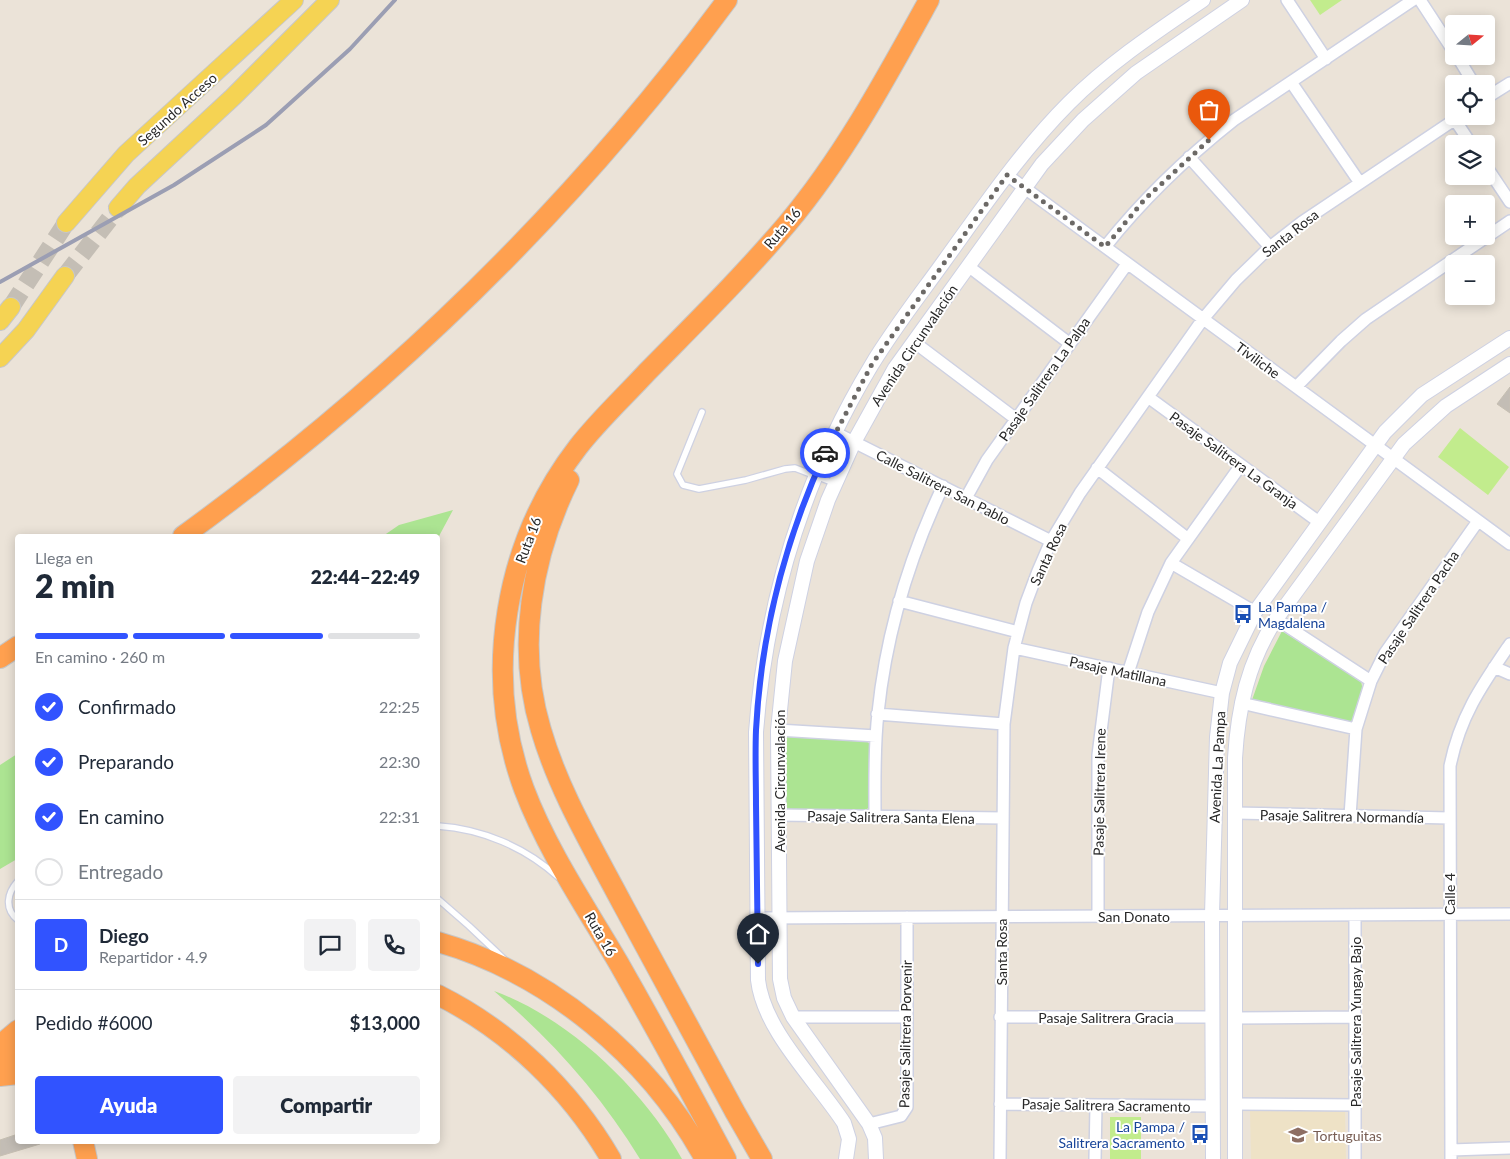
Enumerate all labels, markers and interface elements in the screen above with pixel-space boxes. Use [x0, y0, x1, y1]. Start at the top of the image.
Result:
north arrow [1445, 15, 1495, 65]
map controls [1445, 15, 1495, 305]
street label: Segundo Acceso [134, 69, 220, 149]
button: locate [1445, 75, 1495, 125]
pin [1188, 89, 1230, 140]
icon: bag [1195, 96, 1223, 124]
button: layers [1445, 135, 1495, 185]
button: + [1445, 195, 1495, 245]
street label: Ruta 16 [760, 204, 804, 252]
street label: Santa Rosa [1258, 206, 1322, 260]
button: − [1445, 255, 1495, 305]
street label: Avenida Circunvalación [867, 281, 961, 409]
street label: Pasaje Salitrera La Palpa [995, 314, 1093, 444]
street label: Tiviliche [1232, 338, 1284, 382]
street label: Pasaje Salitrera La Granja [1167, 408, 1301, 512]
courier [800, 428, 850, 478]
icon: car [811, 439, 839, 467]
street label: Calle Salitrera San Pablo [873, 446, 1013, 528]
street label: Ruta 16 [511, 515, 545, 565]
street label: Santa Rosa [1026, 520, 1070, 588]
street label: Pasaje Salitrera Pacha [1374, 547, 1462, 667]
text: Llega en [35, 548, 93, 567]
text: 22:44–22:49 [311, 565, 420, 588]
text: 2 min [35, 566, 115, 605]
place label: La Pampa / Magdalena [1258, 598, 1327, 631]
bus stop icon: La Pampa / Magdalena [1232, 603, 1254, 625]
text: En camino · 260 m [35, 647, 165, 666]
street label: Pasaje Matillana [1068, 652, 1168, 690]
icon: check [35, 693, 63, 721]
text: Confirmado [78, 695, 176, 718]
text: 22:25 [379, 697, 420, 716]
street label: Avenida Circunvalación [771, 710, 788, 852]
street label: Avenida La Pampa [1206, 711, 1228, 823]
street label: Pasaje Salitrera Irene [1089, 728, 1109, 856]
icon: check [35, 748, 63, 776]
text: Preparando [78, 750, 174, 773]
text: 22:30 [379, 752, 420, 771]
icon: check [35, 803, 63, 831]
text: En camino [78, 805, 164, 828]
street label: Pasaje Salitrera Normandía [1260, 806, 1424, 826]
text: 22:31 [379, 807, 420, 826]
street label: Pasaje Salitrera Santa Elena [807, 807, 975, 827]
text: Entregado [78, 860, 163, 883]
street label: Calle 4 [1441, 873, 1458, 915]
street label: San Donato [1098, 908, 1170, 925]
street label: Ruta 16 [582, 909, 620, 959]
pin [737, 913, 779, 964]
street label: Santa Rosa [993, 918, 1010, 986]
button: chat [304, 919, 356, 971]
button: phone [368, 919, 420, 971]
icon: home [744, 920, 772, 948]
text: Diego [99, 924, 149, 947]
text: D [54, 933, 68, 956]
street label: Pasaje Salitrera Yungay Bajo [1347, 937, 1364, 1107]
text: Repartidor · 4.9 [99, 947, 208, 966]
street label: Pasaje Salitrera Porvenir [895, 960, 915, 1108]
street label: Pasaje Salitrera Gracia [1038, 1009, 1174, 1026]
text: Pedido #6000 [35, 1011, 153, 1034]
text: $13,000 [349, 1011, 420, 1034]
button: Ayuda [35, 1076, 223, 1134]
button: Compartir [233, 1076, 420, 1134]
street label: Pasaje Salitrera Sacramento [1021, 1095, 1191, 1115]
place label: La Pampa / Salitrera Sacramento [1059, 1118, 1185, 1151]
bus stop icon: La Pampa / Salitrera Sacramento [1189, 1123, 1211, 1145]
school or university icon: Tortuguitas [1287, 1124, 1309, 1146]
place label: Tortuguitas [1313, 1127, 1382, 1144]

